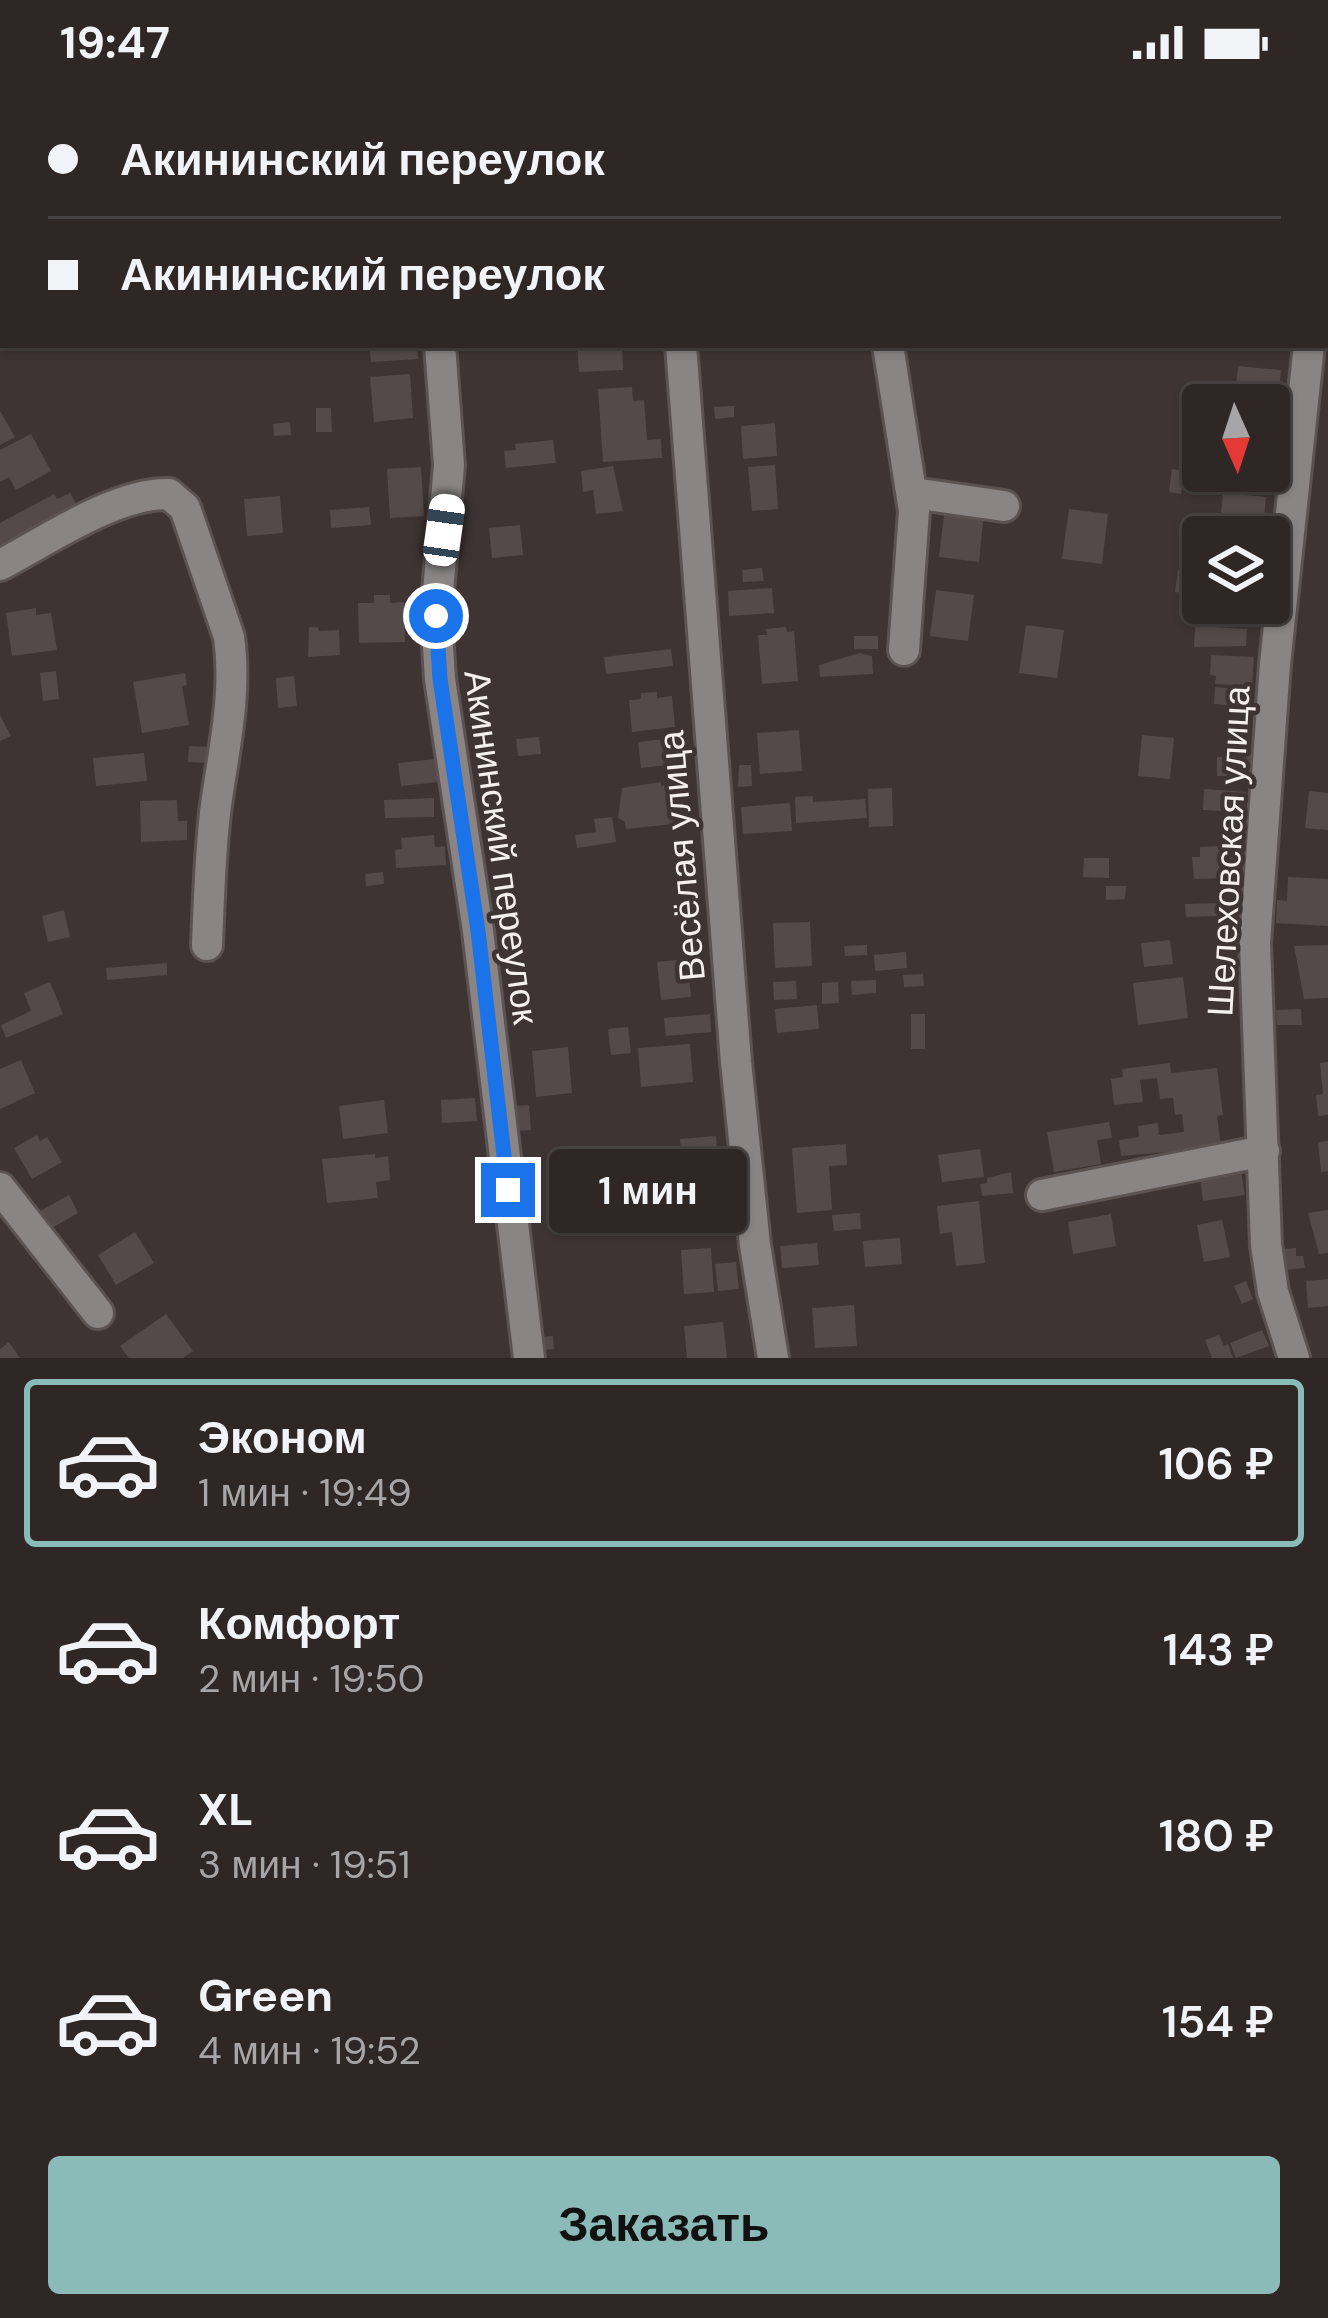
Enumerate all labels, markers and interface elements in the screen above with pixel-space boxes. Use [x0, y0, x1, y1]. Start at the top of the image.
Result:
text: 19:47 [60, 13, 170, 72]
text: Акининский переулок [120, 130, 605, 189]
text: Акининский переулок [120, 245, 605, 304]
north arrow [1182, 384, 1290, 492]
map controls [1182, 384, 1290, 624]
car [421, 492, 467, 568]
button: layers [1182, 516, 1290, 624]
route start [409, 589, 463, 643]
street label: Акининский переулок [453, 667, 550, 1027]
street label: Шелеховская улица [1196, 684, 1261, 1018]
street label: Весёлая улица [647, 728, 716, 983]
callout: 1 мин [550, 1148, 748, 1232]
route end [481, 1163, 535, 1217]
text: 1 мин [598, 1165, 698, 1216]
text: Эконом [198, 1408, 367, 1467]
icon: car [54, 1409, 162, 1517]
text: 106 ₽ [1158, 1434, 1274, 1493]
text: 1 мин · 19:49 [198, 1467, 412, 1518]
text: Комфорт [198, 1594, 400, 1653]
icon: car [54, 1595, 162, 1703]
text: 143 ₽ [1163, 1620, 1274, 1679]
text: 2 мин · 19:50 [198, 1653, 424, 1704]
text: XL [198, 1780, 253, 1839]
icon: car [54, 1781, 162, 1889]
text: 180 ₽ [1159, 1806, 1274, 1865]
text: 3 мин · 19:51 [198, 1839, 411, 1890]
text: Green [198, 1966, 333, 2025]
icon: car [54, 1967, 162, 2075]
text: 154 ₽ [1162, 1992, 1274, 2051]
text: 4 мин · 19:52 [198, 2025, 421, 2076]
button: Заказать [48, 2156, 1280, 2294]

